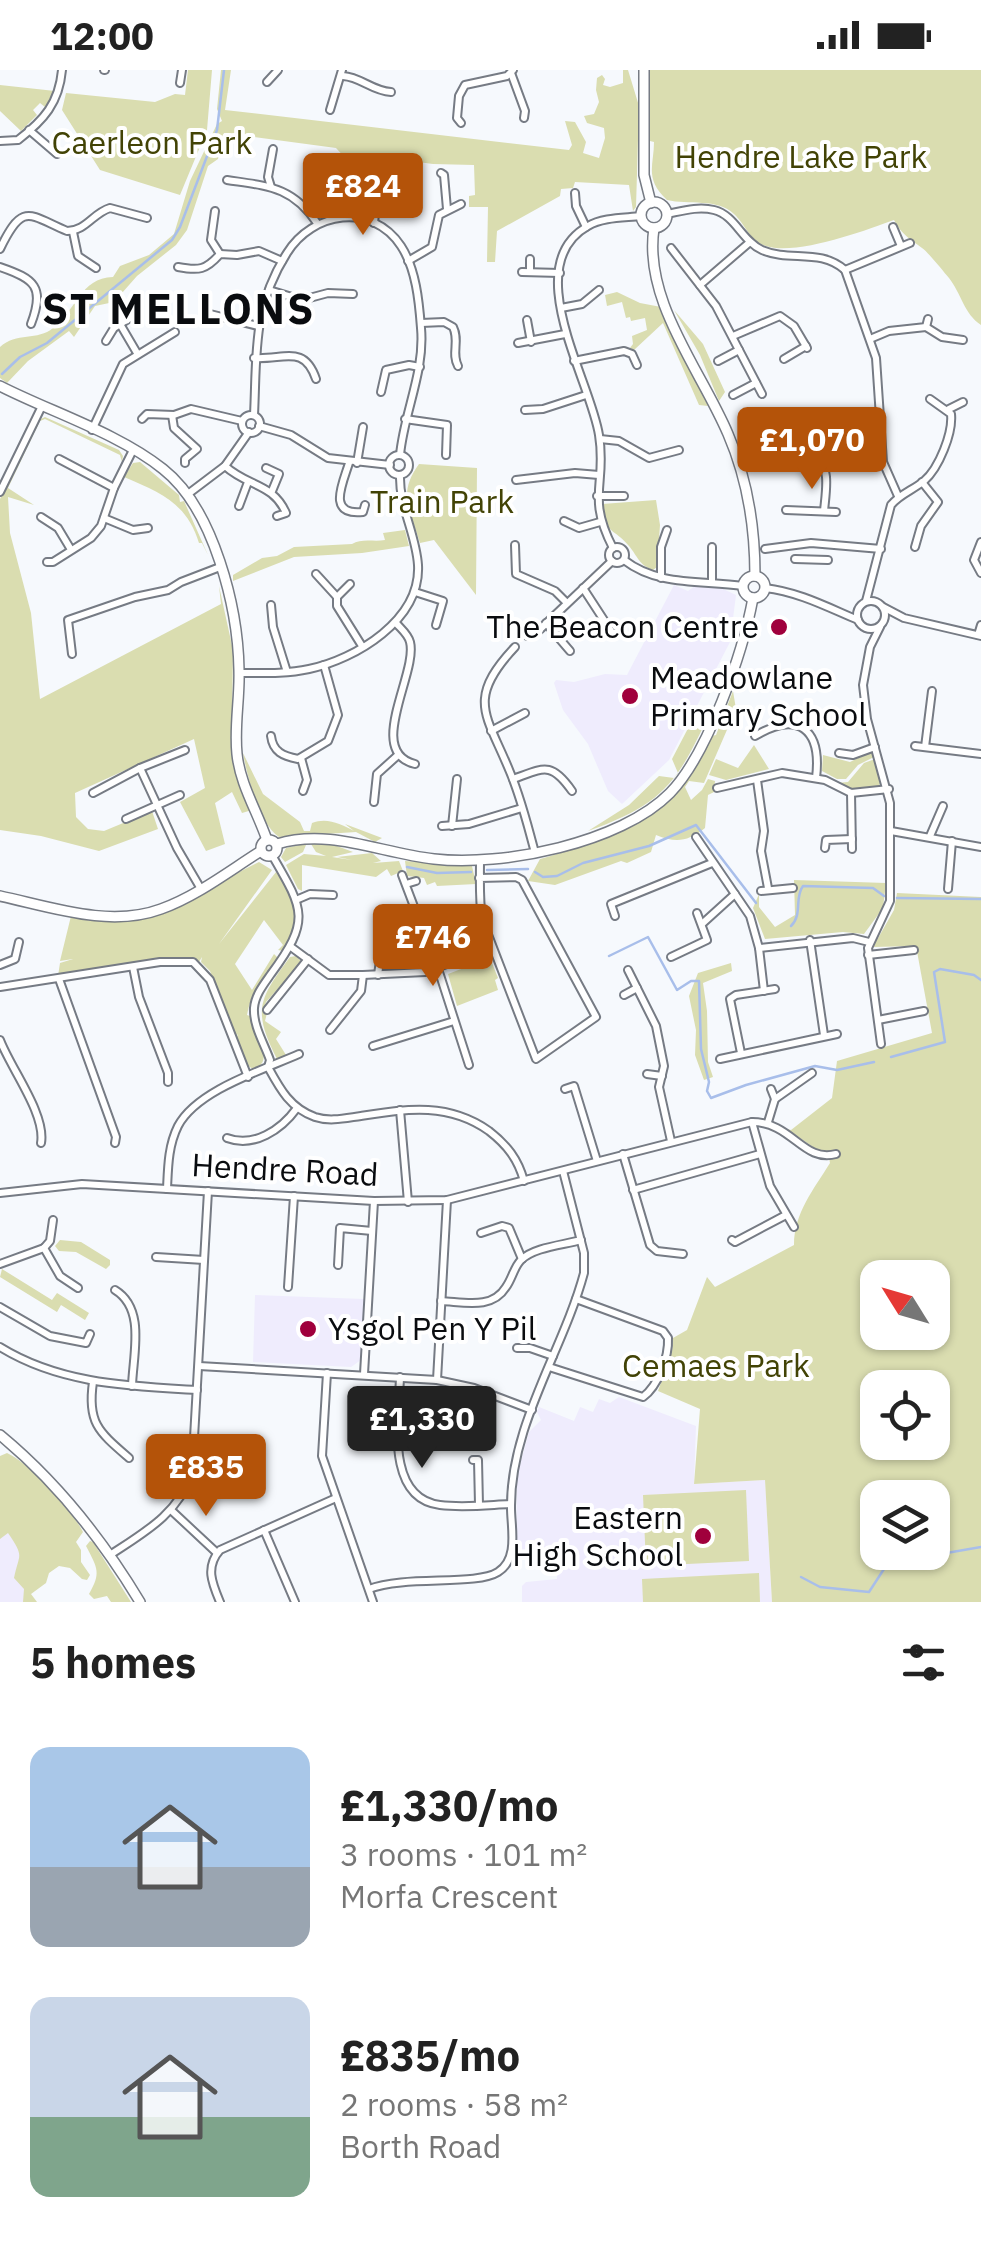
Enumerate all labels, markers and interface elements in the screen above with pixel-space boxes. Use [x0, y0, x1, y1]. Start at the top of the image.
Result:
text: 12:00 [50, 11, 154, 60]
park label: Caerleon Park [52, 121, 253, 163]
park label: Hendre Lake Park [675, 135, 928, 177]
pin: £824 [304, 153, 422, 238]
text: £824 [325, 164, 401, 206]
district label: ST MELLONS [42, 281, 316, 336]
pin: £1,070 [731, 407, 893, 492]
text: £1,070 [759, 418, 865, 460]
park label: Train Park [370, 480, 514, 522]
place label: The Beacon Centre [486, 605, 759, 647]
marker: The Beacon Centre [768, 616, 790, 638]
place label: Meadowlane Primary School [650, 656, 867, 735]
marker: Meadowlane Primary School [619, 685, 641, 707]
pin: £746 [374, 904, 492, 989]
text: £746 [395, 915, 471, 957]
street label: Hendre Road [190, 1143, 380, 1195]
north arrow [860, 1260, 950, 1350]
map controls [860, 1260, 950, 1570]
place label: Ysgol Pen Y Pil [328, 1307, 537, 1349]
marker: Ysgol Pen Y Pil [297, 1318, 319, 1340]
park label: Cemaes Park [622, 1344, 810, 1386]
button: locate [860, 1370, 950, 1460]
pin: £1,330 [341, 1386, 503, 1471]
text: £1,330 [369, 1397, 475, 1439]
pin: £835 [147, 1434, 265, 1519]
text: £835 [168, 1445, 244, 1487]
button: layers [860, 1480, 950, 1570]
place label: Eastern High School [512, 1496, 683, 1575]
marker: Eastern High School [692, 1525, 714, 1547]
text: 5 homes [30, 1635, 196, 1690]
icon: filters [896, 1635, 951, 1690]
text: £1,330/mo [340, 1778, 558, 1833]
icon: home [110, 1787, 230, 1907]
text: 3 rooms · 101 m² [340, 1833, 587, 1875]
text: Morfa Crescent [340, 1875, 558, 1917]
text: £835/mo [340, 2028, 520, 2083]
icon: home [110, 2037, 230, 2157]
text: 2 rooms · 58 m² [340, 2083, 568, 2125]
text: Borth Road [340, 2125, 501, 2167]

